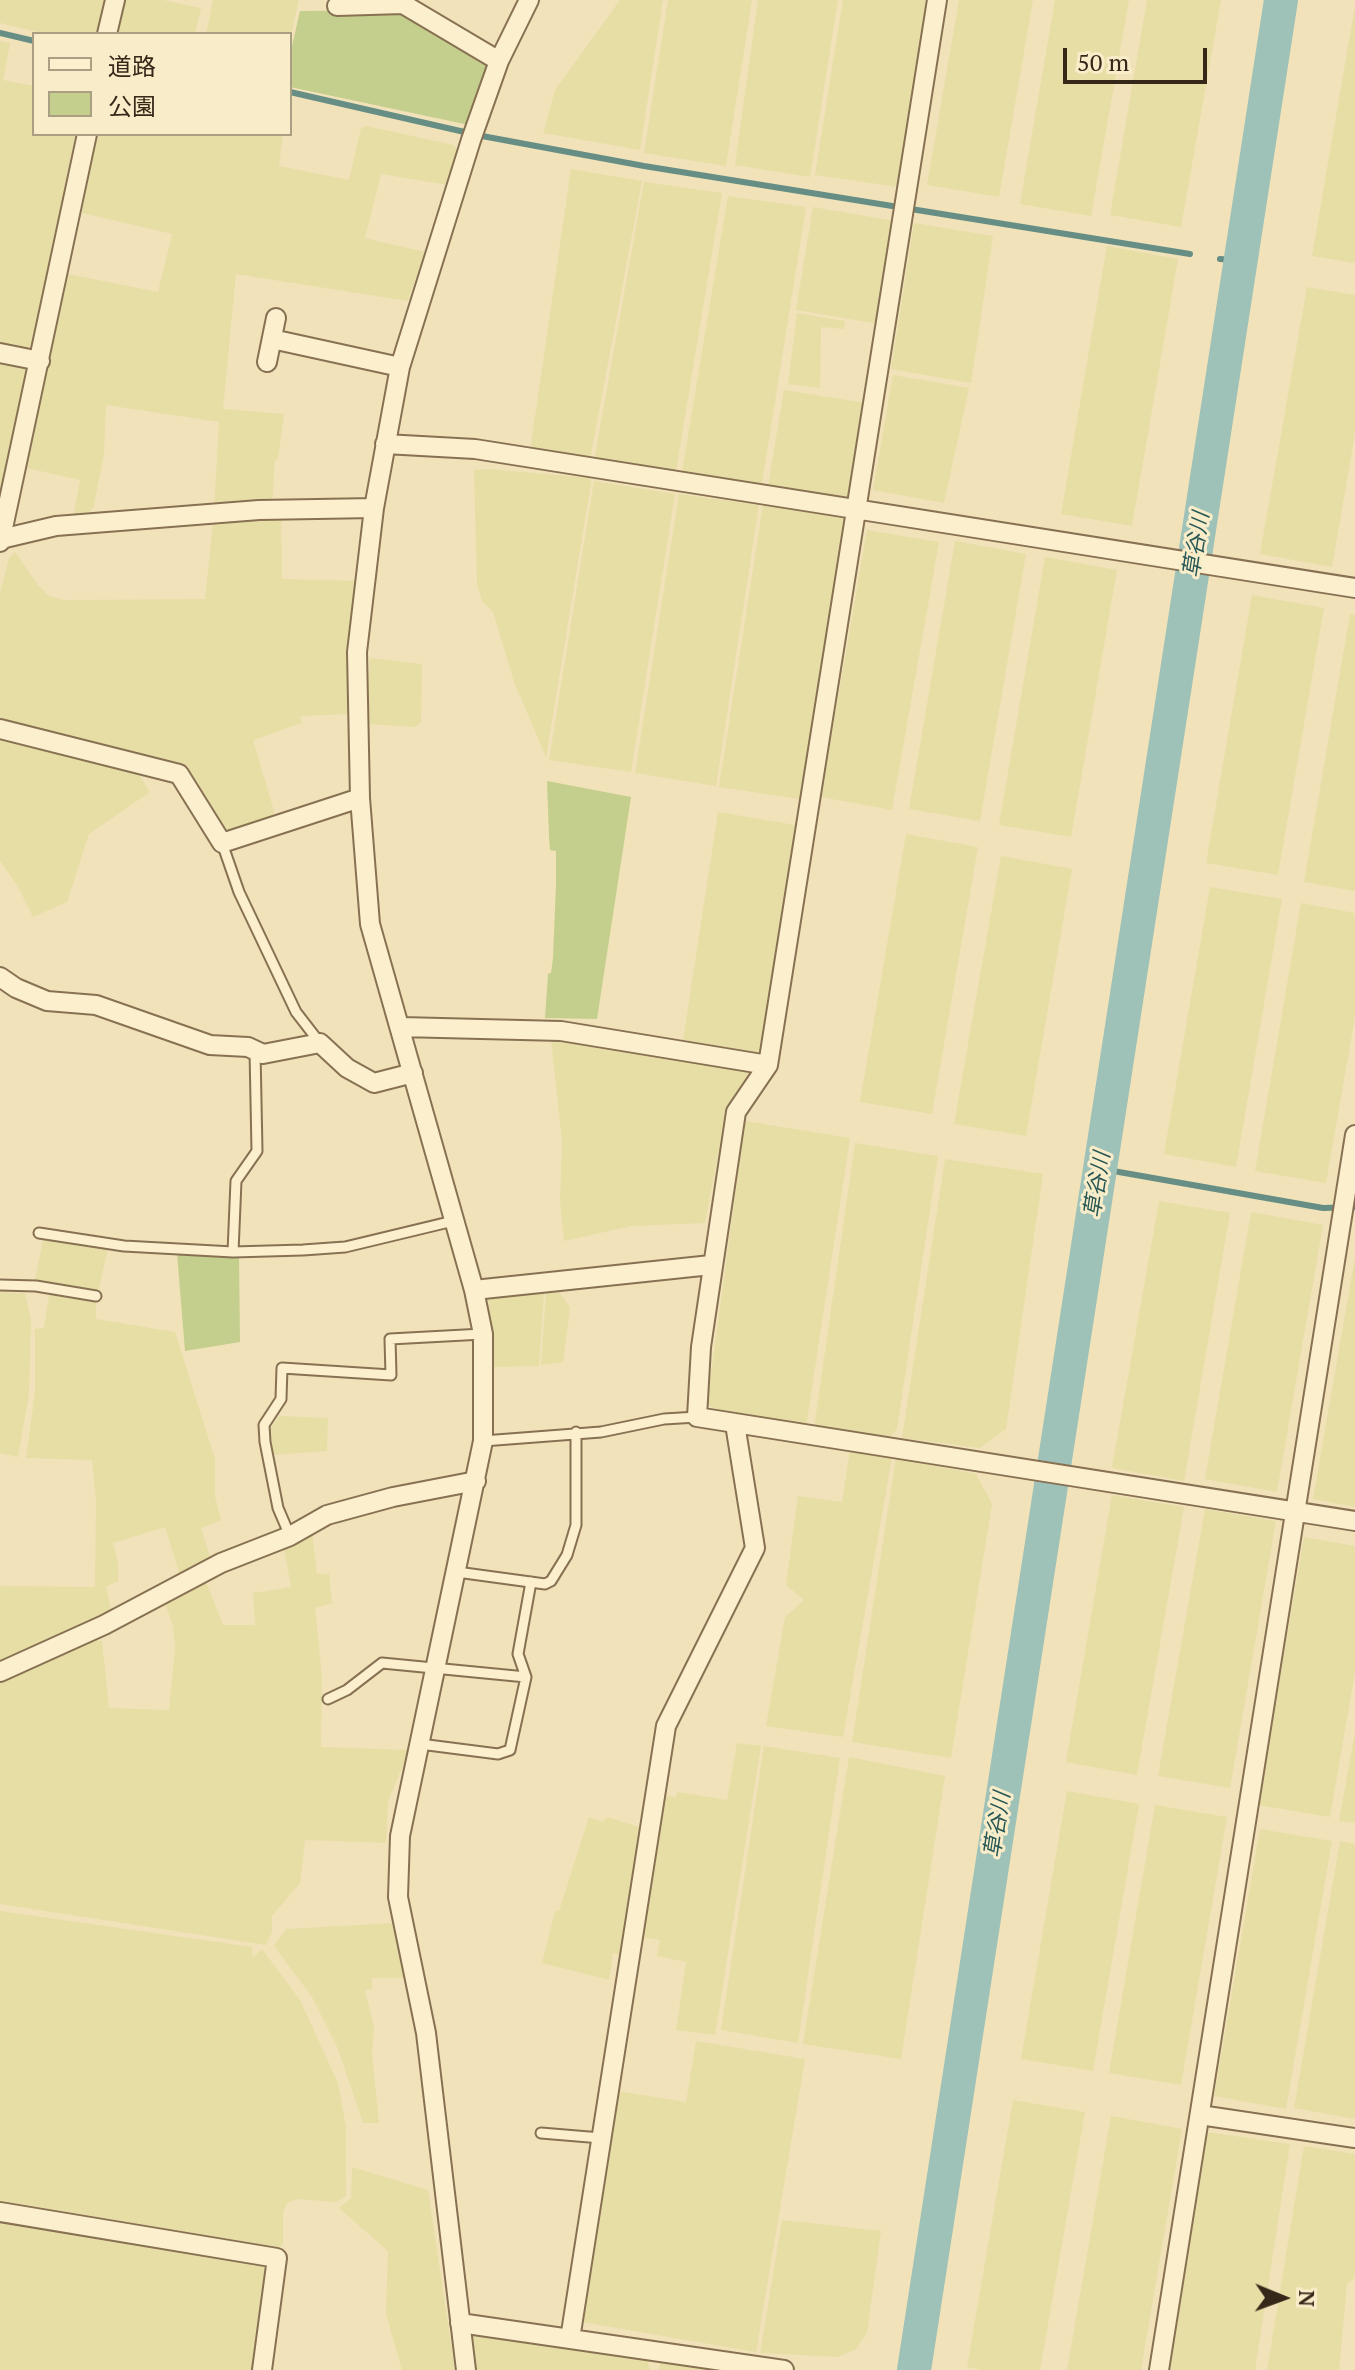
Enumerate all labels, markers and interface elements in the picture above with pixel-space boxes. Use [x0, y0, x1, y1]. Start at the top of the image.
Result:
legend [32, 32, 292, 136]
scale bar [1067, 32, 1211, 82]
text: 50 m [1077, 46, 1129, 78]
text: 道路 [108, 50, 156, 82]
text: 公園 [108, 90, 156, 122]
water label: 草谷川 [1179, 510, 1215, 580]
water label: 草谷川 [1080, 1150, 1116, 1220]
water label: 草谷川 [980, 1790, 1016, 1860]
north arrow [1243, 2258, 1323, 2338]
text: N [1293, 2290, 1322, 2307]

